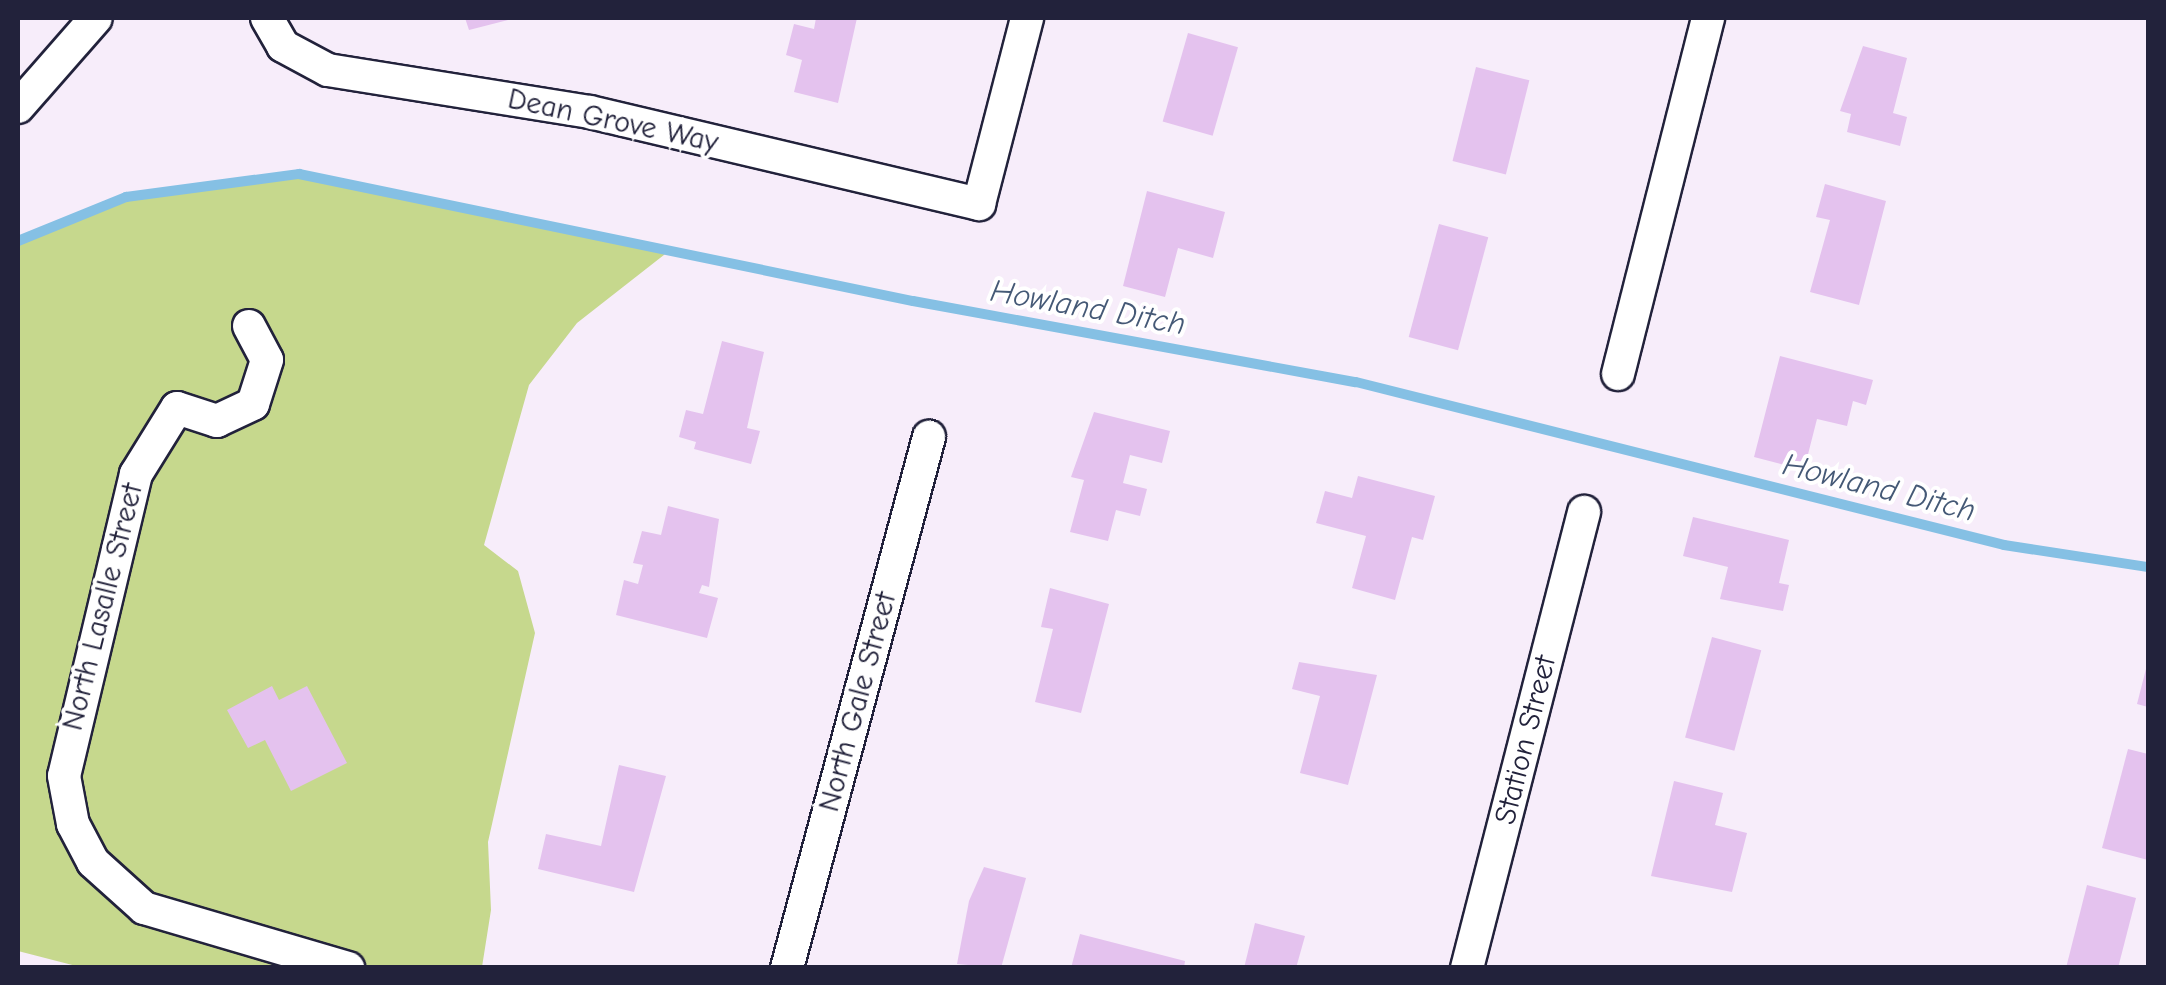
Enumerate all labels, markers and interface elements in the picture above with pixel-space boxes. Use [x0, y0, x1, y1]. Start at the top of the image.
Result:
street label: Dean Grove Way [504, 81, 722, 161]
water label: Howland Ditch [987, 272, 1189, 344]
water label: Howland Ditch [1779, 445, 1979, 531]
street label: North Lasalle Street [55, 480, 151, 734]
street label: North Gale Street [811, 588, 905, 816]
street label: Station Street [1488, 652, 1564, 828]

